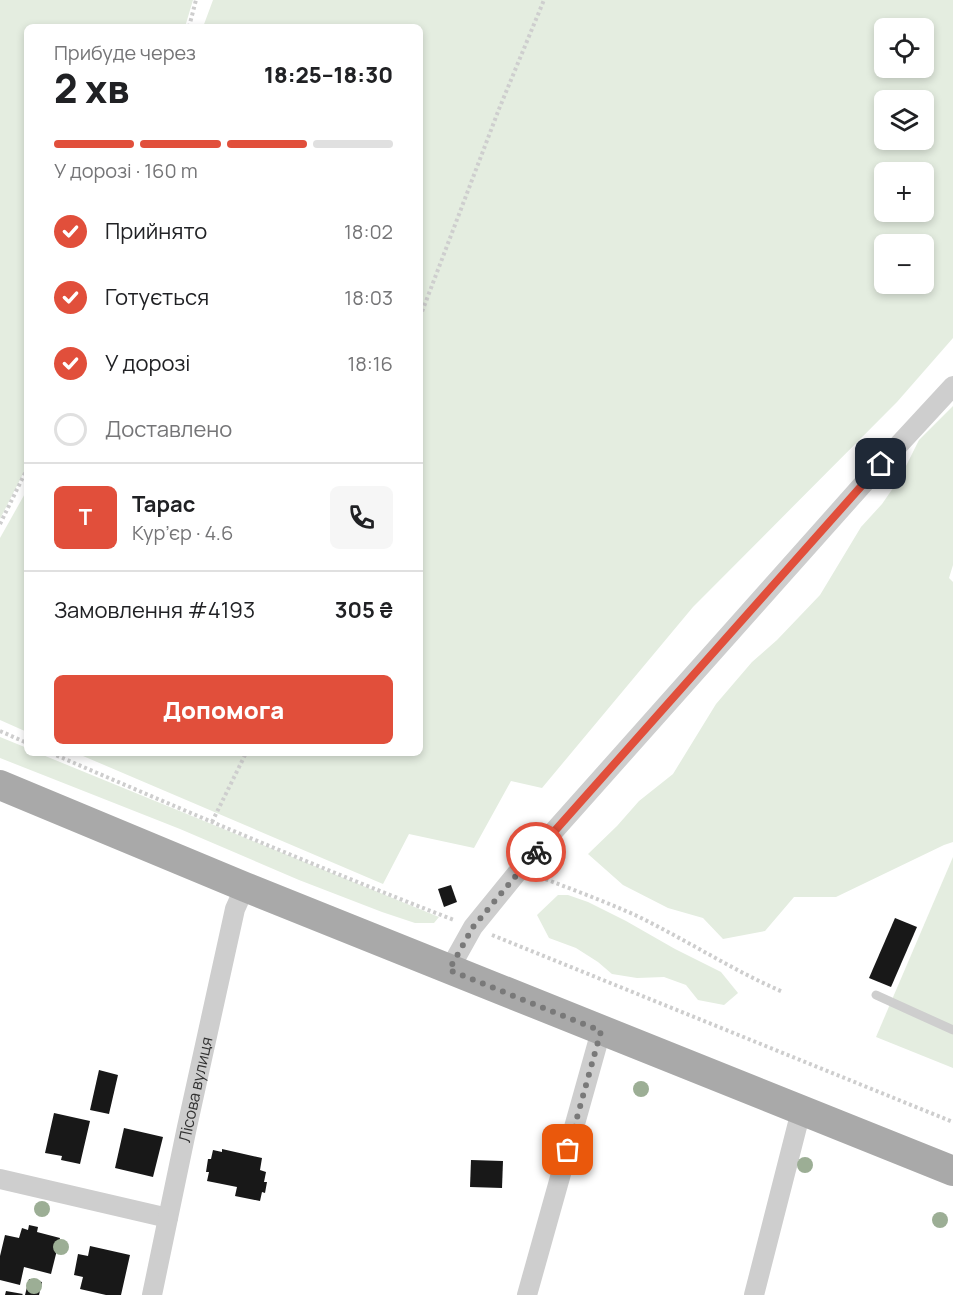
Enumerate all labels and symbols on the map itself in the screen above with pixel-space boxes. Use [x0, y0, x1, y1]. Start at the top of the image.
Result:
pin [855, 438, 906, 489]
courier [506, 822, 566, 882]
street label: Лісова вулиця [173, 1035, 218, 1144]
pin [542, 1124, 593, 1175]

